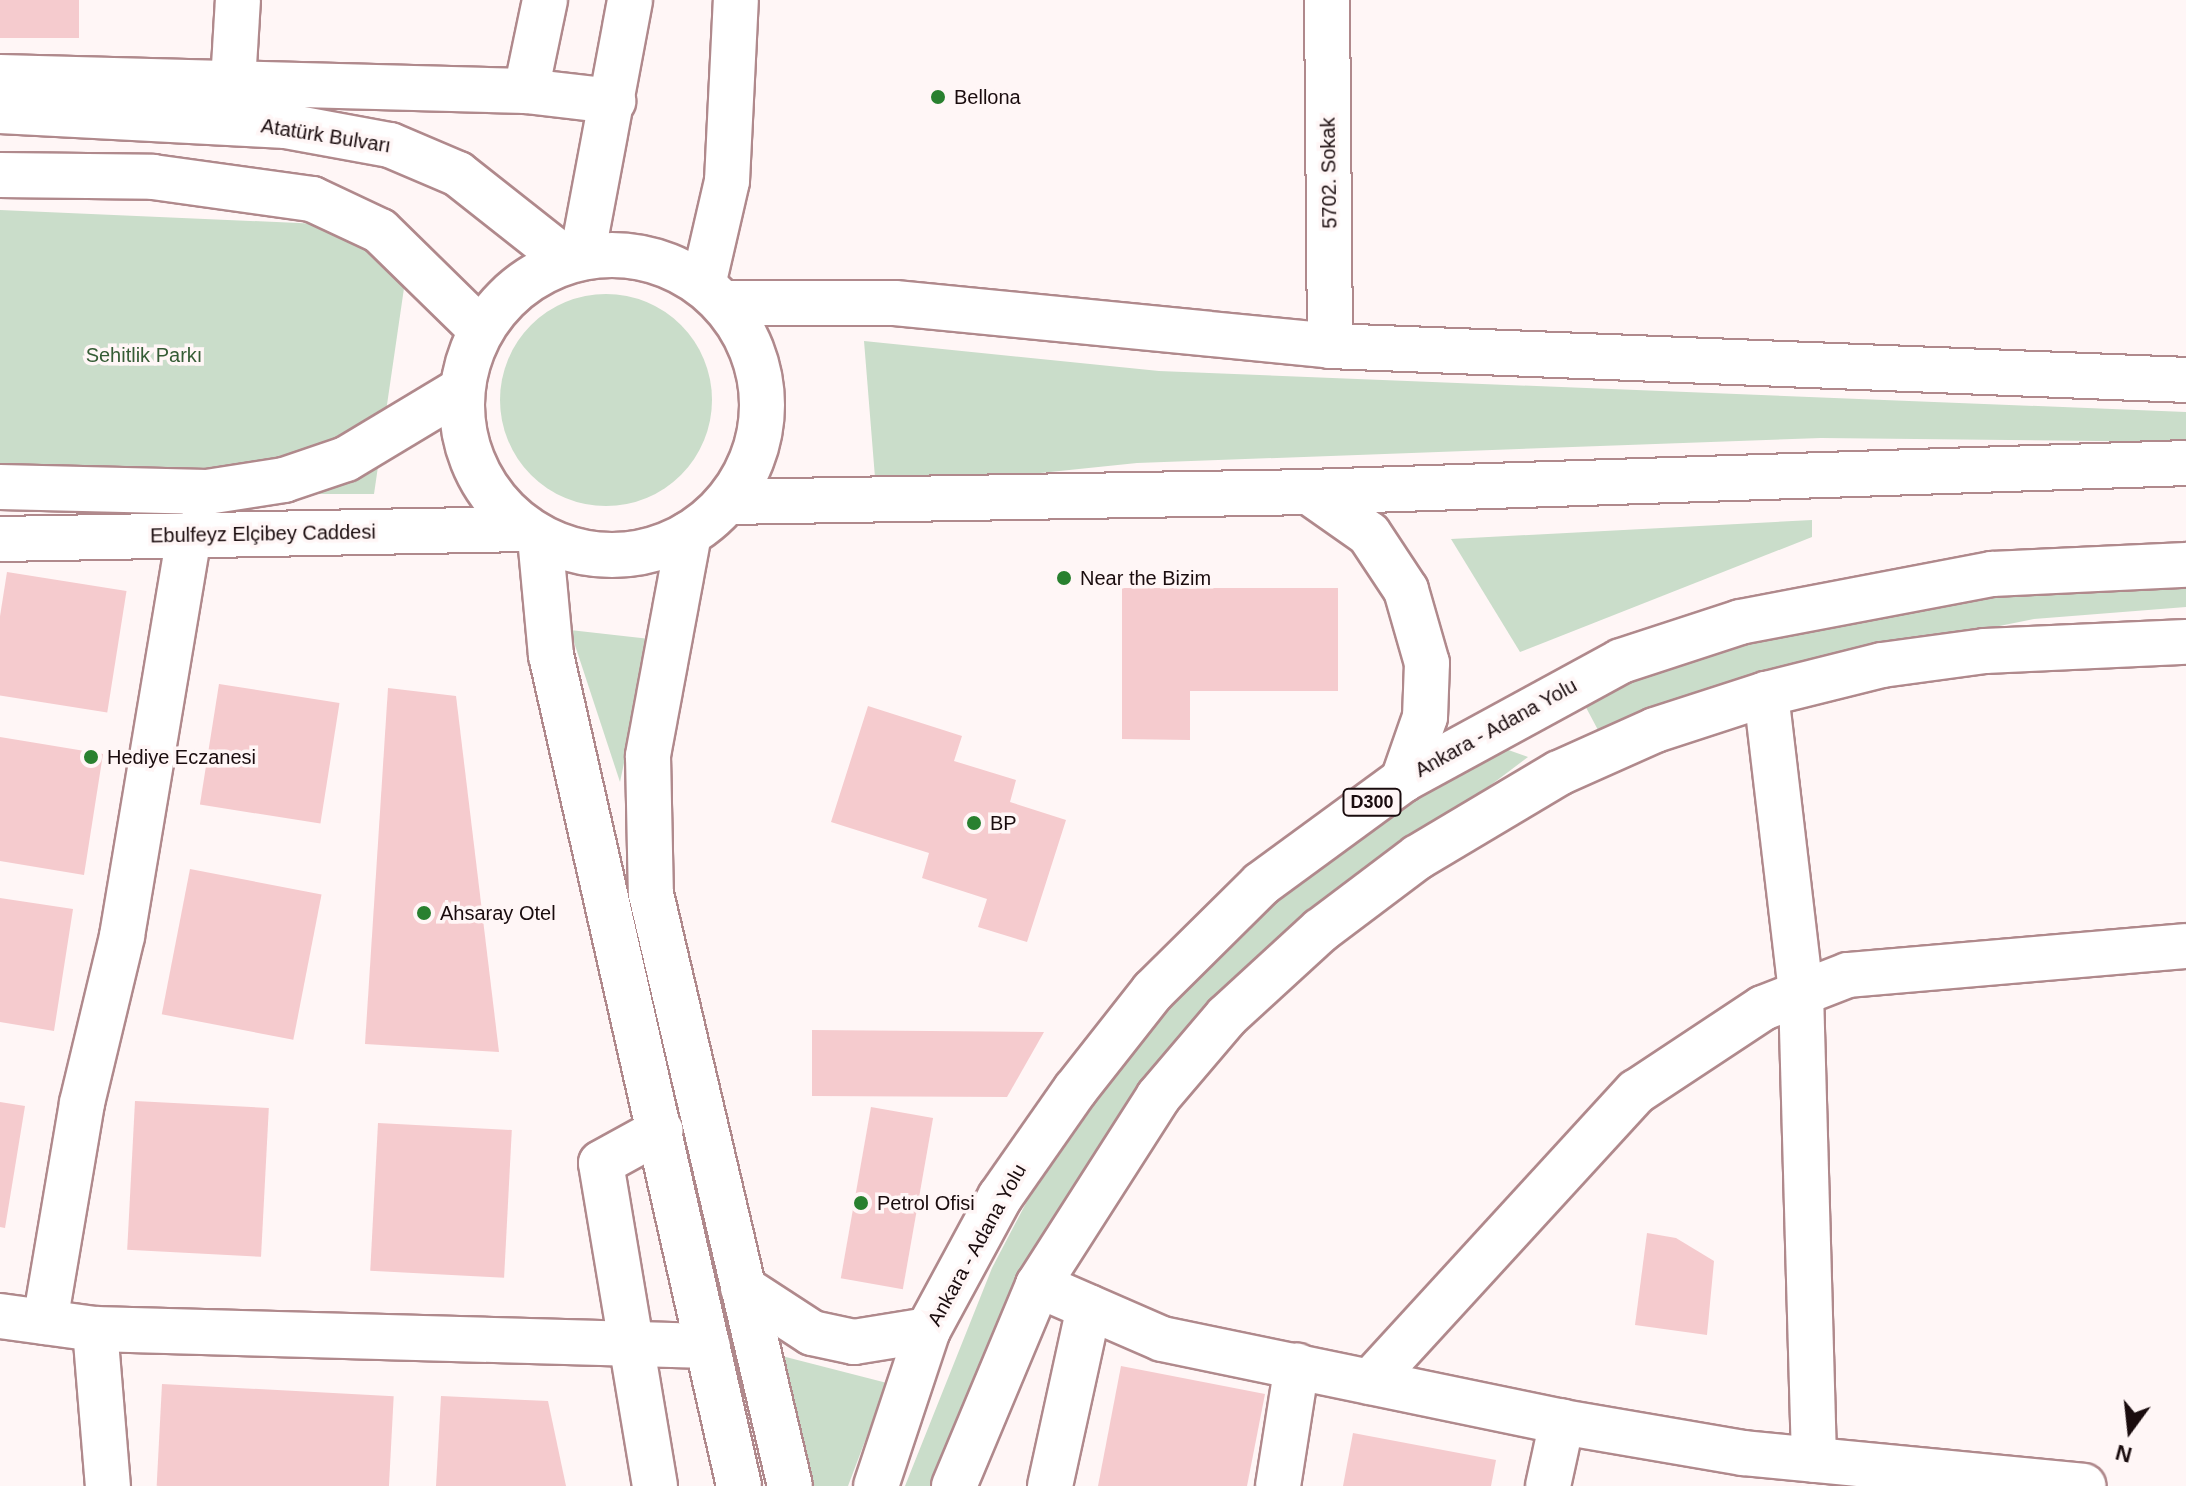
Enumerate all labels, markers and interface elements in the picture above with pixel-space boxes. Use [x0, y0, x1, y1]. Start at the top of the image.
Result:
place label: Bellona [954, 85, 1021, 109]
marker: Bellona [929, 88, 947, 106]
street label: Atatürk Bulvarı [259, 114, 393, 158]
street label: 5702. Sokak [1316, 117, 1342, 229]
park label: Sehitlik Parkı [86, 343, 202, 367]
street label: Ebulfeyz Elçibey Caddesi [150, 520, 376, 548]
place label: Near the Bizim [1080, 566, 1211, 590]
marker: Near the Bizim [1055, 569, 1073, 587]
street label: Ankara - Adana Yolu [1410, 673, 1582, 783]
place label: Hediye Eczanesi [107, 745, 256, 769]
marker: Hediye Eczanesi [82, 748, 100, 766]
road number: D300 [1342, 788, 1402, 816]
place label: BP [990, 811, 1017, 835]
marker: BP [965, 814, 983, 832]
place label: Ahsaray Otel [440, 901, 556, 925]
marker: Ahsaray Otel [415, 904, 433, 922]
street label: Ankara - Adana Yolu [922, 1159, 1032, 1331]
place label: Petrol Ofisi [877, 1191, 975, 1215]
marker: Petrol Ofisi [852, 1194, 870, 1212]
north arrow [2090, 1390, 2170, 1470]
text: N [2113, 1440, 2135, 1468]

